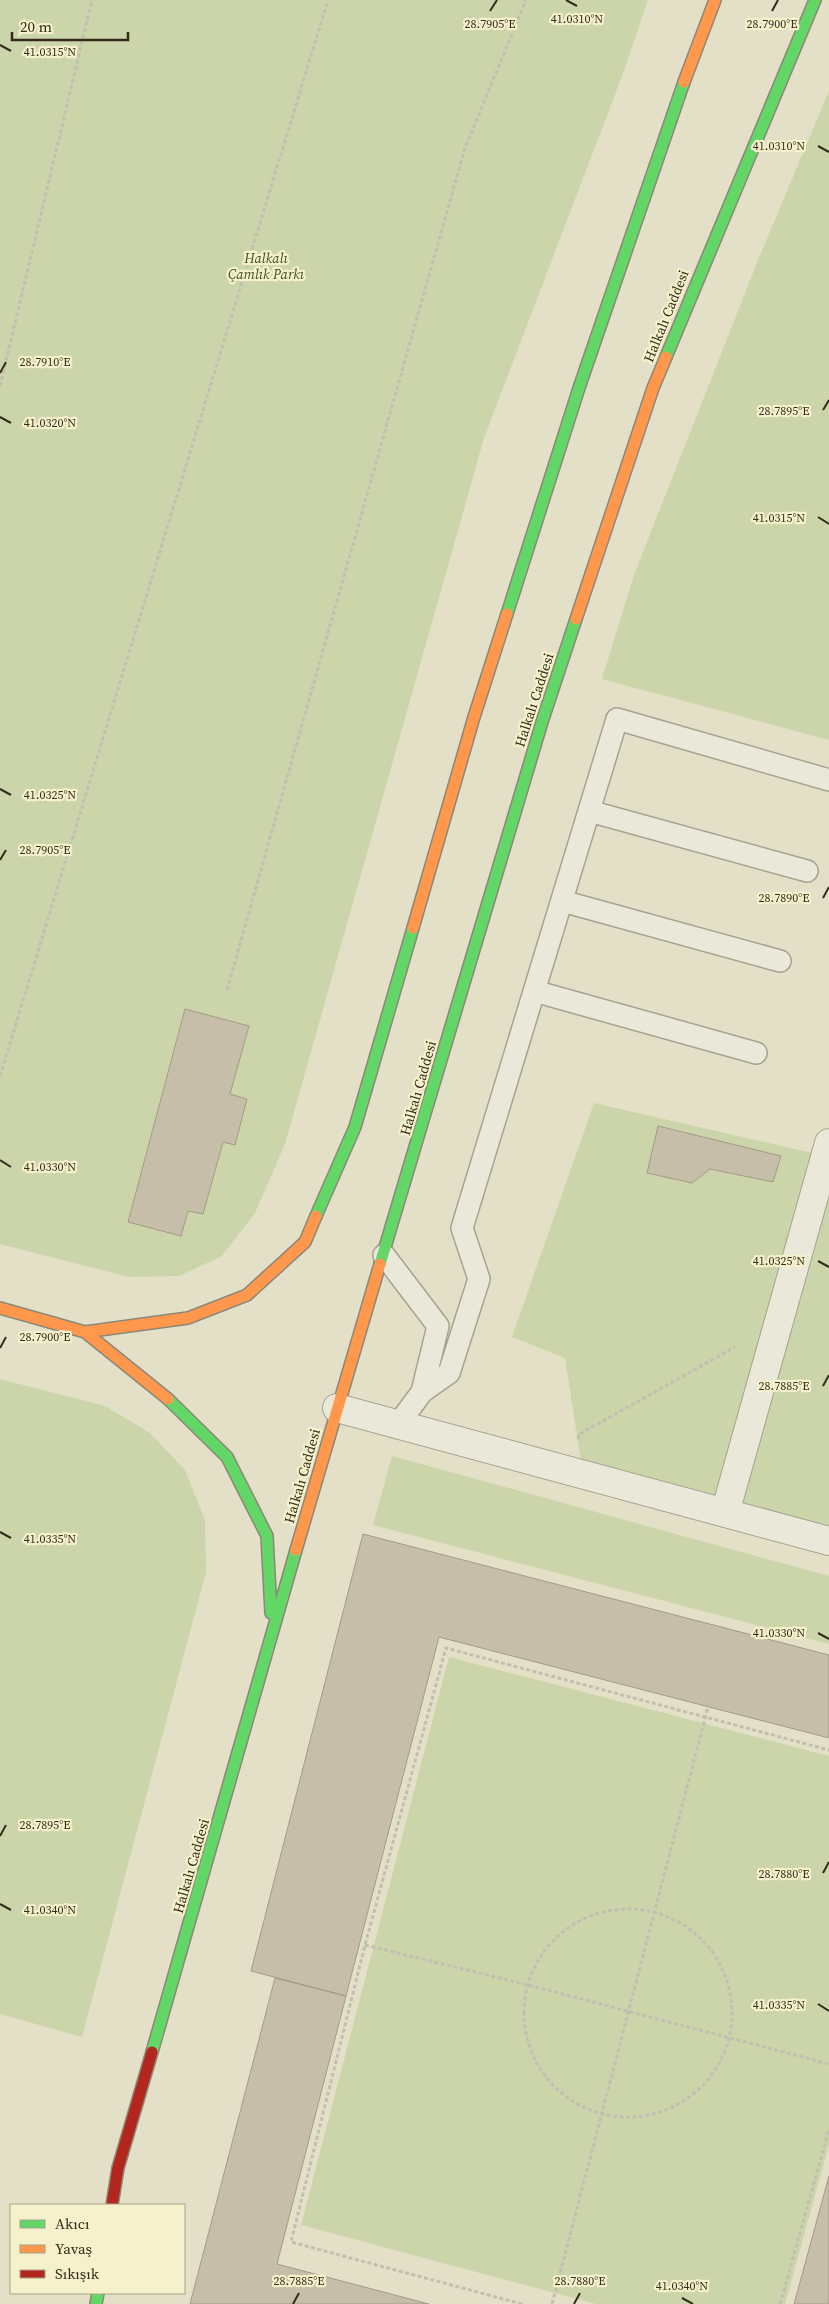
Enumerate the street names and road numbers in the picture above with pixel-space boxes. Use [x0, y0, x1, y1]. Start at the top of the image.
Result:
street label: Halkalı Caddesi [638, 267, 694, 365]
street label: Halkalı Caddesi [509, 650, 559, 750]
street label: Halkalı Caddesi [395, 1038, 441, 1138]
street label: Halkalı Caddesi [279, 1426, 325, 1526]
street label: Halkalı Caddesi [168, 1816, 214, 1916]

